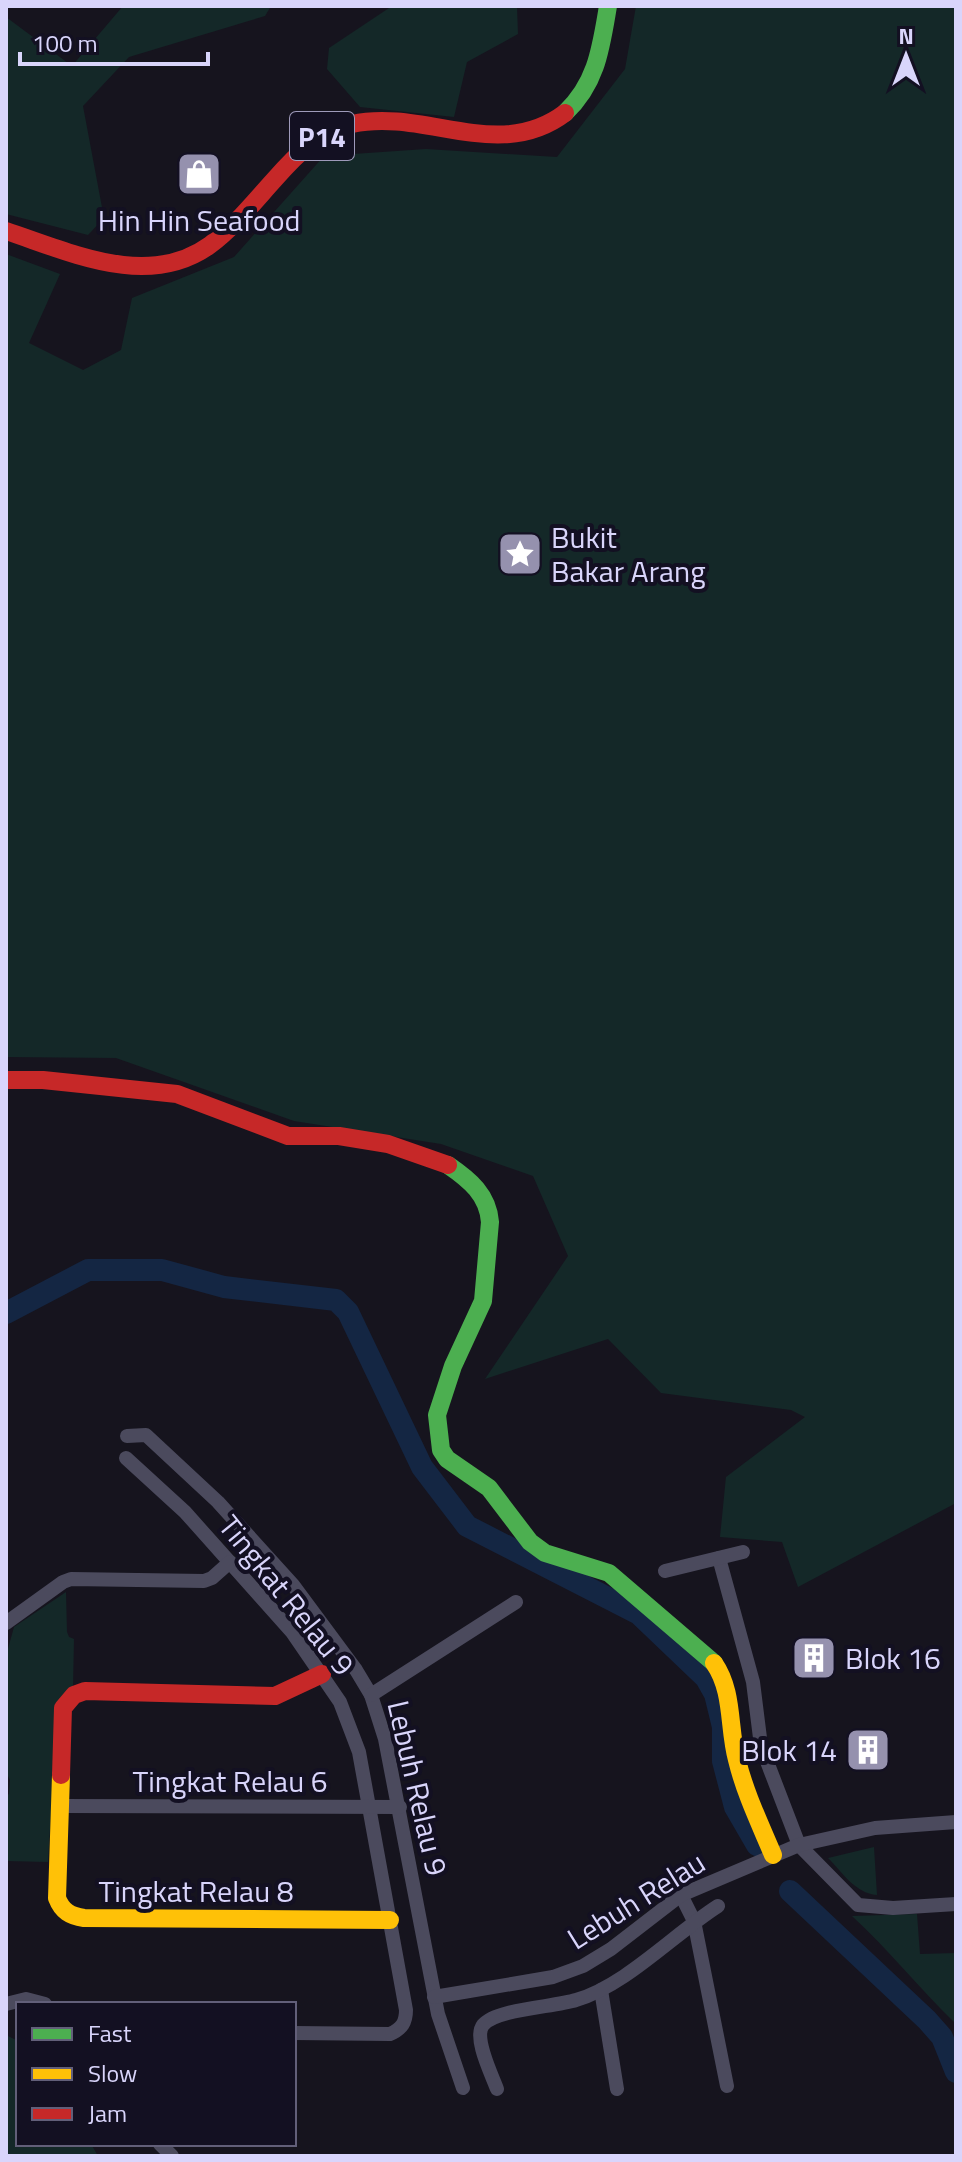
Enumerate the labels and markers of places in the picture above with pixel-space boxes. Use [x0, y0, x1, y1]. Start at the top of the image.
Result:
shop icon: Hin Hin Seafood [175, 150, 223, 198]
place label: Hin Hin Seafood [98, 197, 300, 243]
place label: Bukit Bakar Arang [551, 514, 706, 594]
place icon: Bukit Bakar Arang [496, 530, 544, 578]
building icon: Blok 16 [790, 1634, 838, 1682]
place label: Blok 16 [845, 1635, 941, 1681]
building icon: Blok 14 [844, 1726, 892, 1774]
place label: Blok 14 [741, 1727, 837, 1773]

